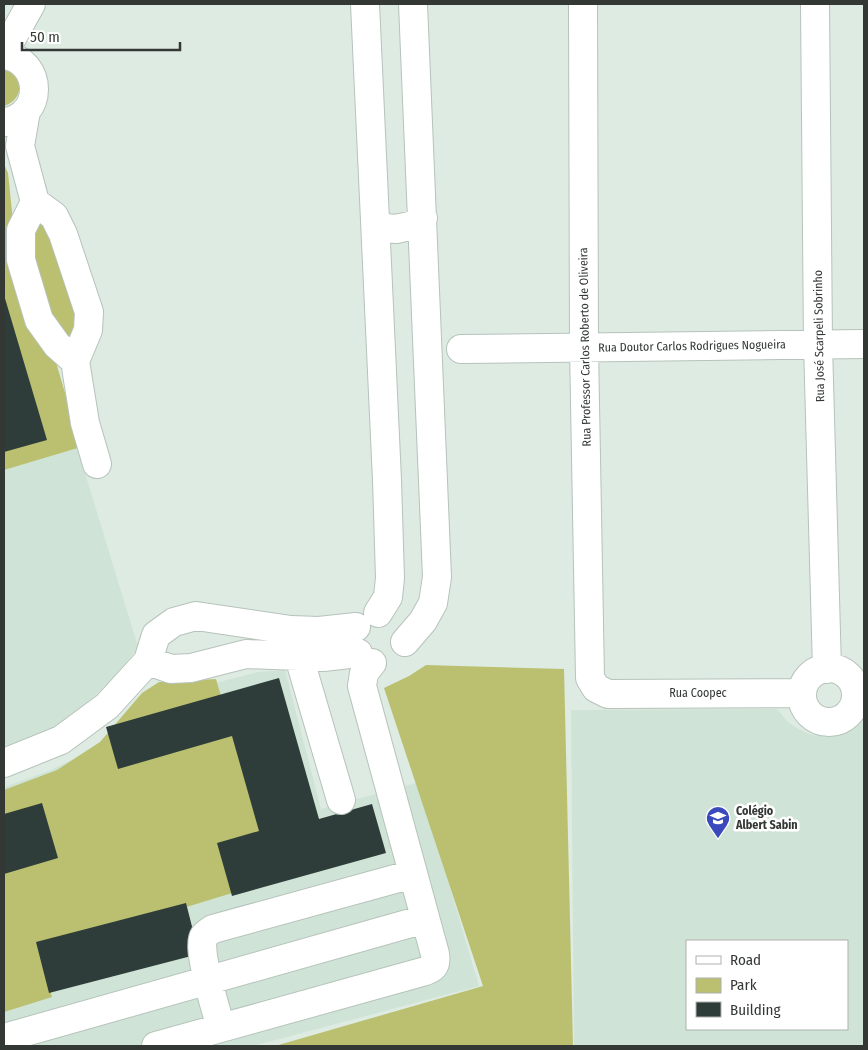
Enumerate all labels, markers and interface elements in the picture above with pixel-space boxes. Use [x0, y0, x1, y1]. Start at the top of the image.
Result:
scale bar [22, 20, 180, 52]
text: 50 m [30, 28, 60, 46]
street label: Rua Professor Carlos Roberto de Oliveira [576, 247, 594, 447]
street label: Rua José Scarpeli Sobrinho [811, 270, 827, 402]
street label: Rua Doutor Carlos Rodrigues Nogueira [598, 337, 786, 355]
street label: Rua Coopec [669, 686, 727, 700]
place label: Colégio Albert Sabin [735, 804, 798, 832]
school or university icon: Colégio Albert Sabin [705, 805, 731, 839]
legend [686, 940, 848, 1030]
text: Road [730, 951, 761, 969]
text: Park [730, 976, 757, 994]
text: Building [730, 1001, 781, 1019]

